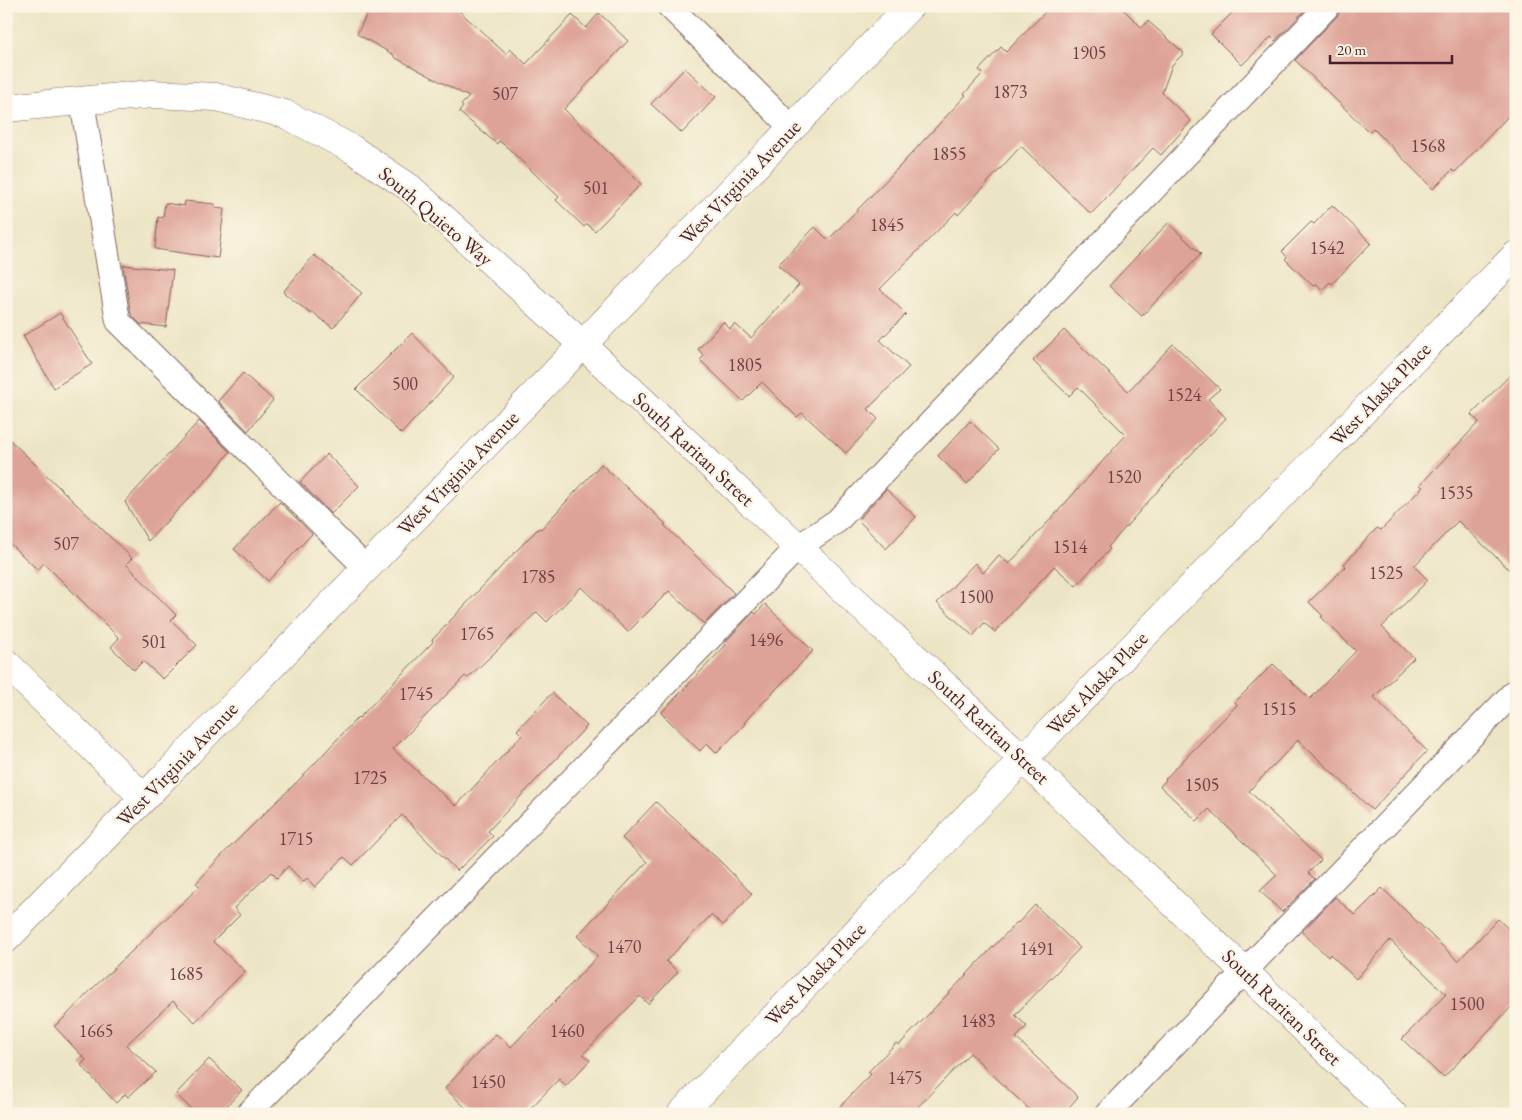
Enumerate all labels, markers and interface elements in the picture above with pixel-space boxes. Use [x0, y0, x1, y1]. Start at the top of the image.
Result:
scale bar [1330, 32, 1452, 64]
text: 20 m [1337, 40, 1366, 59]
house number: 1905 [1072, 41, 1106, 64]
house number: 1873 [993, 80, 1027, 103]
house number: 507 [492, 82, 518, 105]
street label: West Virginia Avenue [674, 114, 806, 250]
house number: 1568 [1411, 134, 1445, 157]
house number: 1855 [932, 142, 966, 165]
street label: South Quieto Way [373, 160, 499, 272]
house number: 501 [583, 176, 609, 199]
house number: 1845 [870, 213, 904, 236]
house number: 1542 [1310, 236, 1345, 259]
street label: West Alaska Place [1324, 336, 1436, 451]
house number: 1805 [728, 353, 762, 376]
house number: 500 [392, 372, 418, 395]
house number: 1524 [1167, 383, 1202, 406]
street label: South Raritan Street [628, 386, 761, 512]
street label: West Virginia Avenue [392, 405, 524, 541]
house number: 1520 [1107, 465, 1142, 488]
house number: 1535 [1439, 481, 1473, 504]
house number: 507 [53, 532, 79, 555]
house number: 1514 [1053, 535, 1088, 558]
house number: 1525 [1369, 561, 1403, 584]
house number: 1785 [521, 565, 555, 588]
house number: 1500 [959, 585, 994, 608]
house number: 1765 [460, 622, 494, 645]
street label: West Alaska Place [1041, 625, 1153, 740]
house number: 1496 [749, 628, 784, 651]
house number: 501 [141, 630, 167, 653]
street label: South Raritan Street [923, 664, 1056, 790]
house number: 1745 [399, 682, 433, 705]
street label: West Virginia Avenue [111, 696, 243, 832]
house number: 1515 [1262, 697, 1296, 720]
house number: 1725 [353, 766, 387, 789]
house number: 1505 [1185, 773, 1219, 796]
house number: 1715 [279, 827, 313, 850]
street label: West Alaska Place [759, 916, 871, 1031]
house number: 1470 [607, 935, 642, 958]
house number: 1491 [1020, 937, 1054, 960]
street label: South Raritan Street [1217, 943, 1348, 1071]
house number: 1685 [169, 962, 203, 985]
house number: 1500 [1450, 992, 1485, 1015]
house number: 1483 [961, 1009, 995, 1032]
house number: 1665 [79, 1019, 113, 1042]
house number: 1460 [550, 1019, 585, 1042]
house number: 1475 [888, 1066, 922, 1089]
house number: 1450 [471, 1070, 506, 1093]

